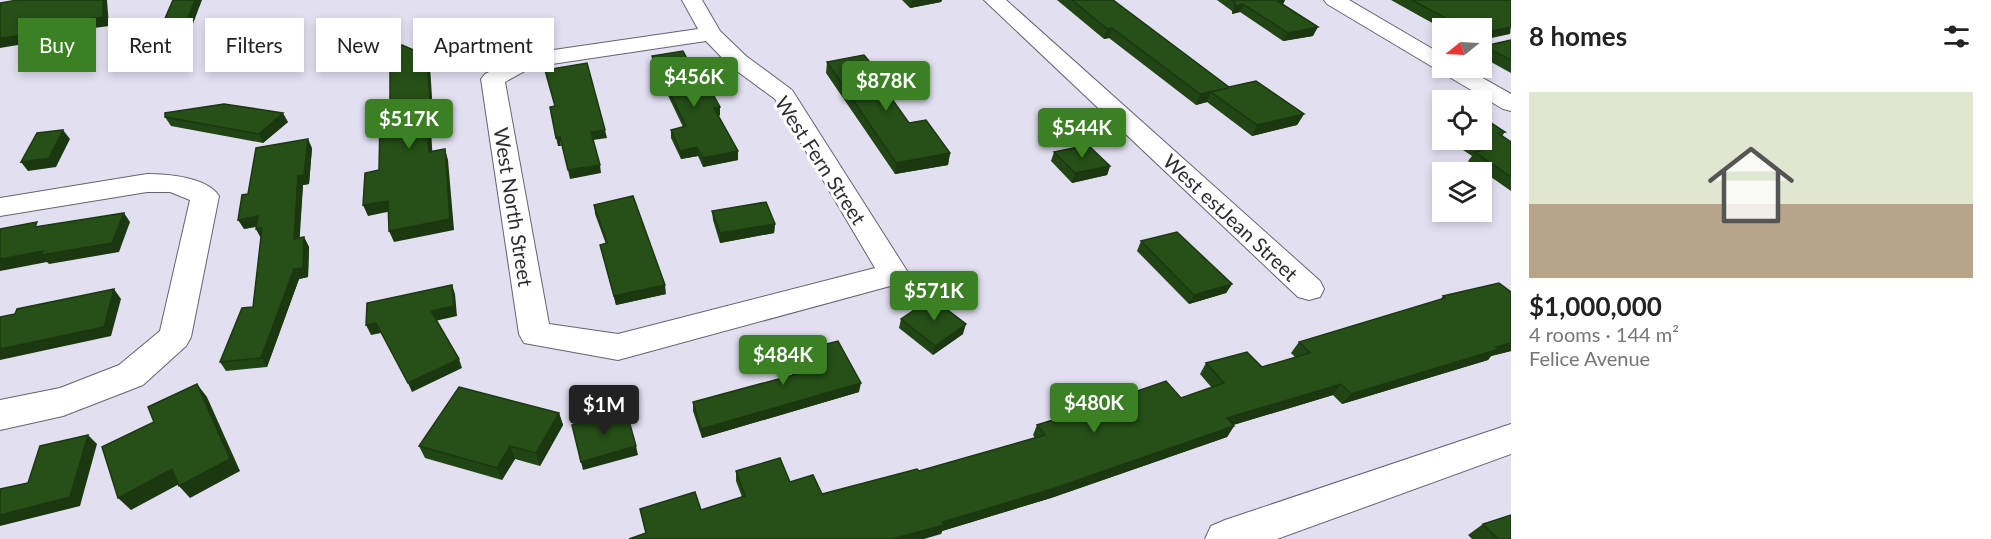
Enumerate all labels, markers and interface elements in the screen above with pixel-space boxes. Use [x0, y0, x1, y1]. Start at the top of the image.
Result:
chip: Buy [18, 18, 96, 72]
chip: Rent [108, 18, 193, 72]
chip: Filters [205, 18, 304, 72]
chip: New [316, 18, 401, 72]
chip: Apartment [413, 18, 554, 72]
north arrow [1432, 18, 1492, 78]
map controls [1432, 18, 1492, 222]
text: 8 homes [1529, 20, 1627, 52]
icon: filters [1940, 20, 1973, 53]
pin: $456K [652, 57, 736, 108]
pin: $878K [844, 61, 928, 112]
text: $456K [664, 64, 724, 88]
text: $878K [856, 68, 916, 92]
button: locate [1432, 90, 1492, 150]
street label: West Fern Street [771, 91, 871, 229]
pin: $517K [367, 99, 451, 150]
text: $517K [379, 106, 439, 130]
pin: $544K [1040, 108, 1124, 159]
text: $544K [1052, 115, 1112, 139]
street label: West North Street [490, 126, 538, 288]
icon: home [1697, 131, 1805, 239]
street label: West estJean Street [1159, 149, 1303, 285]
button: layers [1432, 162, 1492, 222]
pin: $571K [892, 271, 976, 322]
text: $571K [904, 278, 964, 302]
text: $1,000,000 [1529, 290, 1662, 322]
text: 4 rooms · 144 m² [1529, 322, 1679, 346]
pin: $484K [741, 335, 825, 386]
text: $484K [753, 342, 813, 366]
text: Felice Avenue [1529, 346, 1650, 370]
pin: $480K [1052, 383, 1136, 434]
pin: $1M [575, 385, 633, 436]
text: $480K [1064, 390, 1124, 414]
text: $1M [583, 392, 625, 416]

